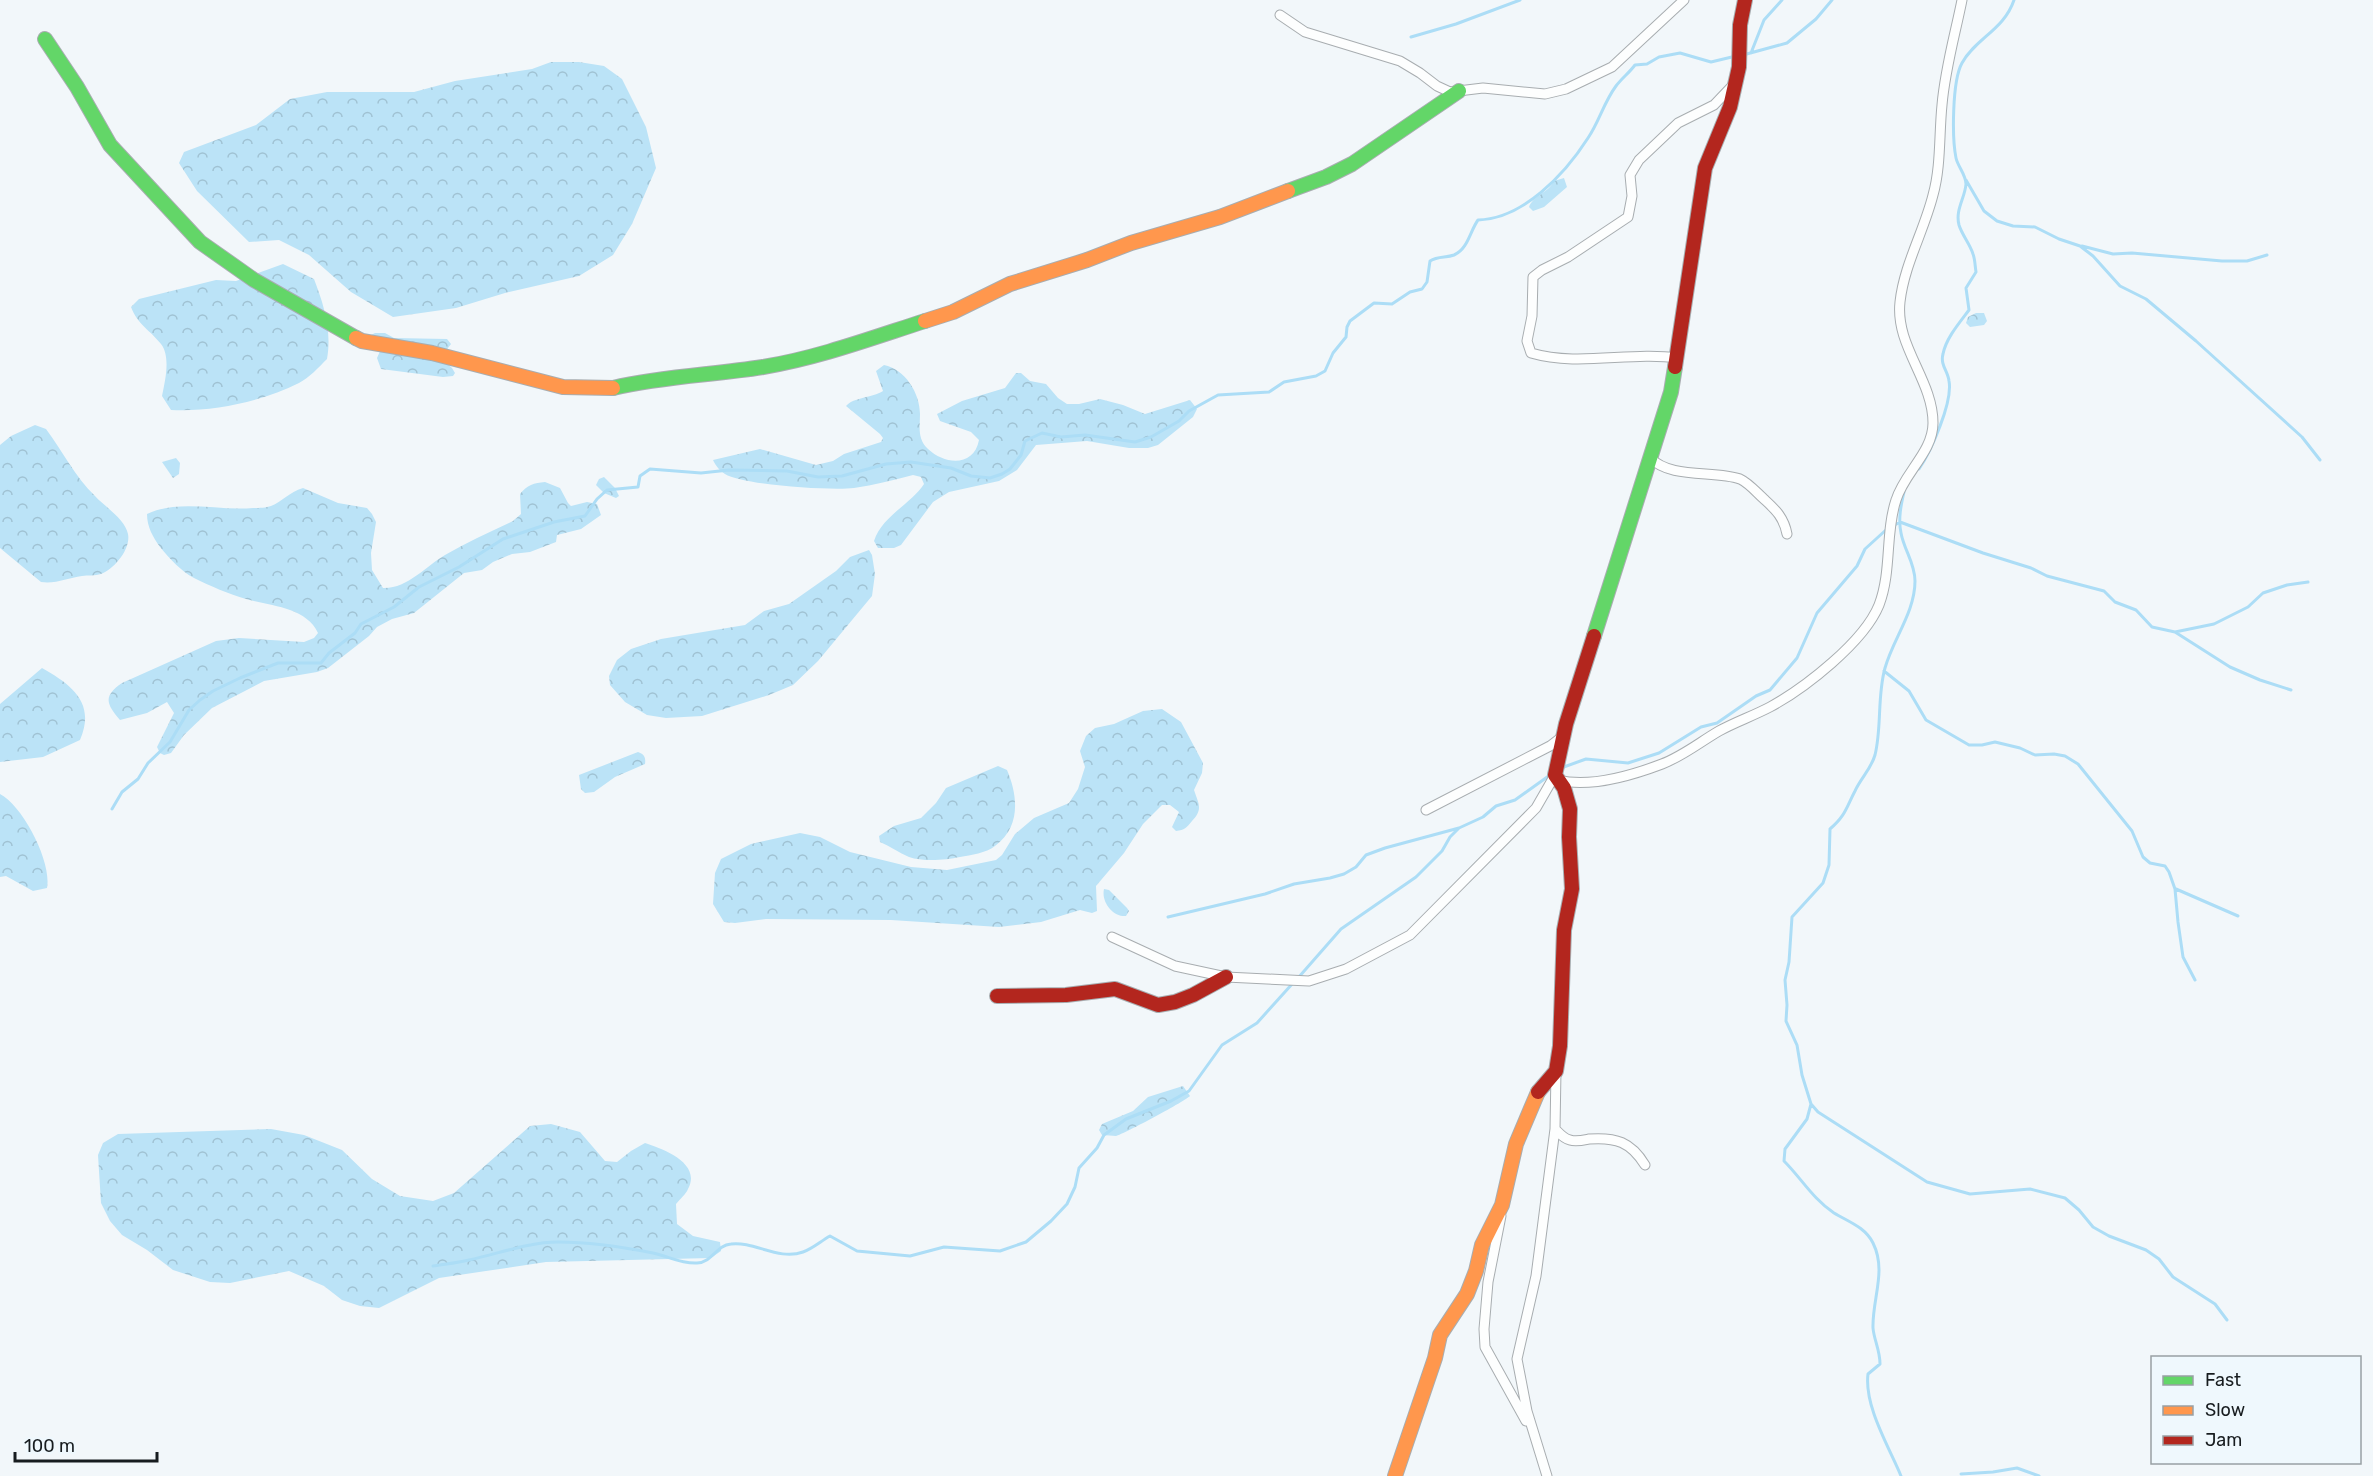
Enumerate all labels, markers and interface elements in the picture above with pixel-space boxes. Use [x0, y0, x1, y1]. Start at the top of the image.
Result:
legend [2151, 1356, 2361, 1464]
text: Fast [2205, 1369, 2241, 1391]
text: Slow [2205, 1399, 2245, 1421]
scale bar [15, 1425, 158, 1463]
text: Jam [2205, 1429, 2242, 1451]
text: 100 m [24, 1435, 75, 1457]

